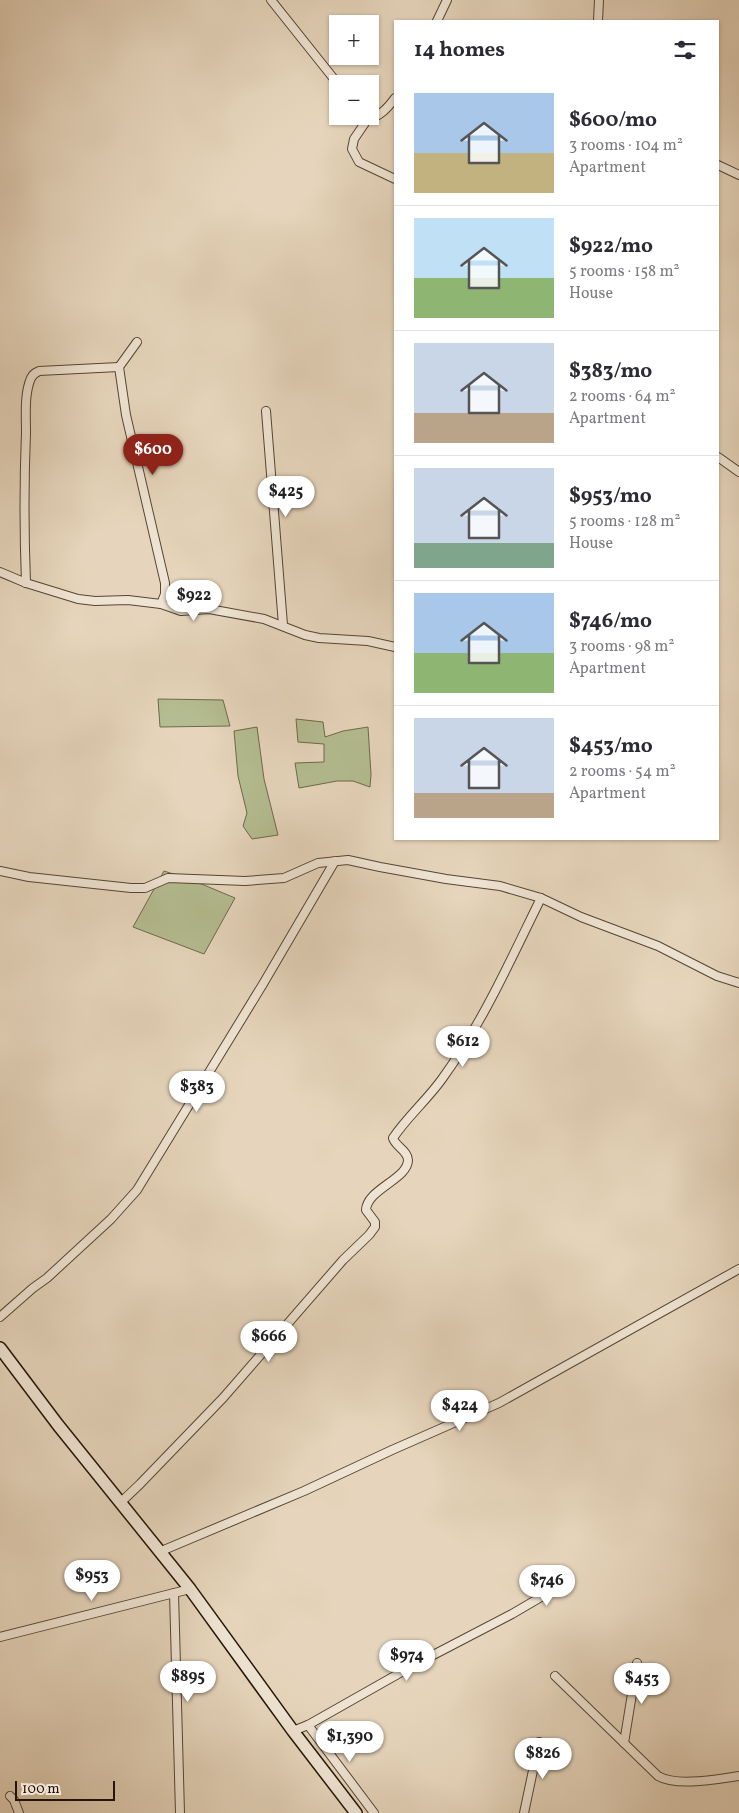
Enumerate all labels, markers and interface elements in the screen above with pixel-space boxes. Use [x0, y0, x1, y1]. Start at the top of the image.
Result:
map controls [329, 15, 379, 125]
button: + [329, 15, 379, 65]
text: 14 homes [414, 36, 505, 65]
icon: filters [671, 36, 699, 64]
button: − [329, 75, 379, 125]
text: $600/mo [569, 106, 657, 135]
icon: home [454, 113, 514, 173]
text: 3 rooms · 104 m² [569, 135, 683, 157]
text: Apartment [569, 157, 646, 179]
text: $922/mo [569, 232, 653, 261]
icon: home [454, 238, 514, 298]
text: 5 rooms · 158 m² [569, 261, 679, 283]
text: House [569, 283, 613, 305]
text: $383/mo [569, 357, 652, 386]
icon: home [454, 363, 514, 423]
text: 2 rooms · 64 m² [569, 386, 676, 408]
text: Apartment [569, 408, 646, 430]
pin: $600 [123, 434, 183, 476]
text: $600 [134, 439, 172, 461]
pin: $425 [256, 476, 316, 518]
text: $425 [269, 481, 303, 503]
text: $953/mo [569, 482, 652, 511]
icon: home [454, 488, 514, 548]
text: 5 rooms · 128 m² [569, 511, 680, 533]
text: House [569, 533, 613, 555]
pin: $922 [164, 580, 224, 622]
text: $922 [177, 585, 211, 607]
text: $746/mo [569, 607, 652, 636]
icon: home [454, 613, 514, 673]
text: 3 rooms · 98 m² [569, 636, 674, 658]
text: Apartment [569, 658, 646, 680]
text: $453/mo [569, 732, 653, 761]
icon: home [454, 738, 514, 798]
text: 2 rooms · 54 m² [569, 761, 676, 783]
text: Apartment [569, 783, 646, 805]
pin: $612 [433, 1026, 493, 1068]
text: $612 [447, 1031, 479, 1053]
pin: $383 [167, 1070, 227, 1113]
text: $383 [180, 1076, 214, 1098]
pin: $666 [239, 1320, 299, 1363]
text: $666 [251, 1326, 287, 1348]
pin: $424 [430, 1390, 490, 1432]
text: $424 [442, 1395, 478, 1417]
pin: $953 [62, 1560, 122, 1602]
pin: $746 [517, 1564, 577, 1607]
text: $953 [75, 1565, 109, 1587]
text: $746 [530, 1570, 564, 1592]
pin: $974 [377, 1640, 437, 1682]
text: $974 [390, 1645, 424, 1667]
pin: $895 [158, 1660, 218, 1703]
pin: $453 [612, 1662, 672, 1705]
text: $895 [171, 1666, 205, 1688]
text: $453 [625, 1668, 659, 1690]
pin: $1,390 [309, 1720, 391, 1763]
text: $1,390 [327, 1726, 373, 1748]
pin: $826 [513, 1738, 573, 1780]
text: $826 [526, 1743, 560, 1765]
scale bar [15, 1778, 115, 1801]
text: 100 m [22, 1780, 60, 1799]

